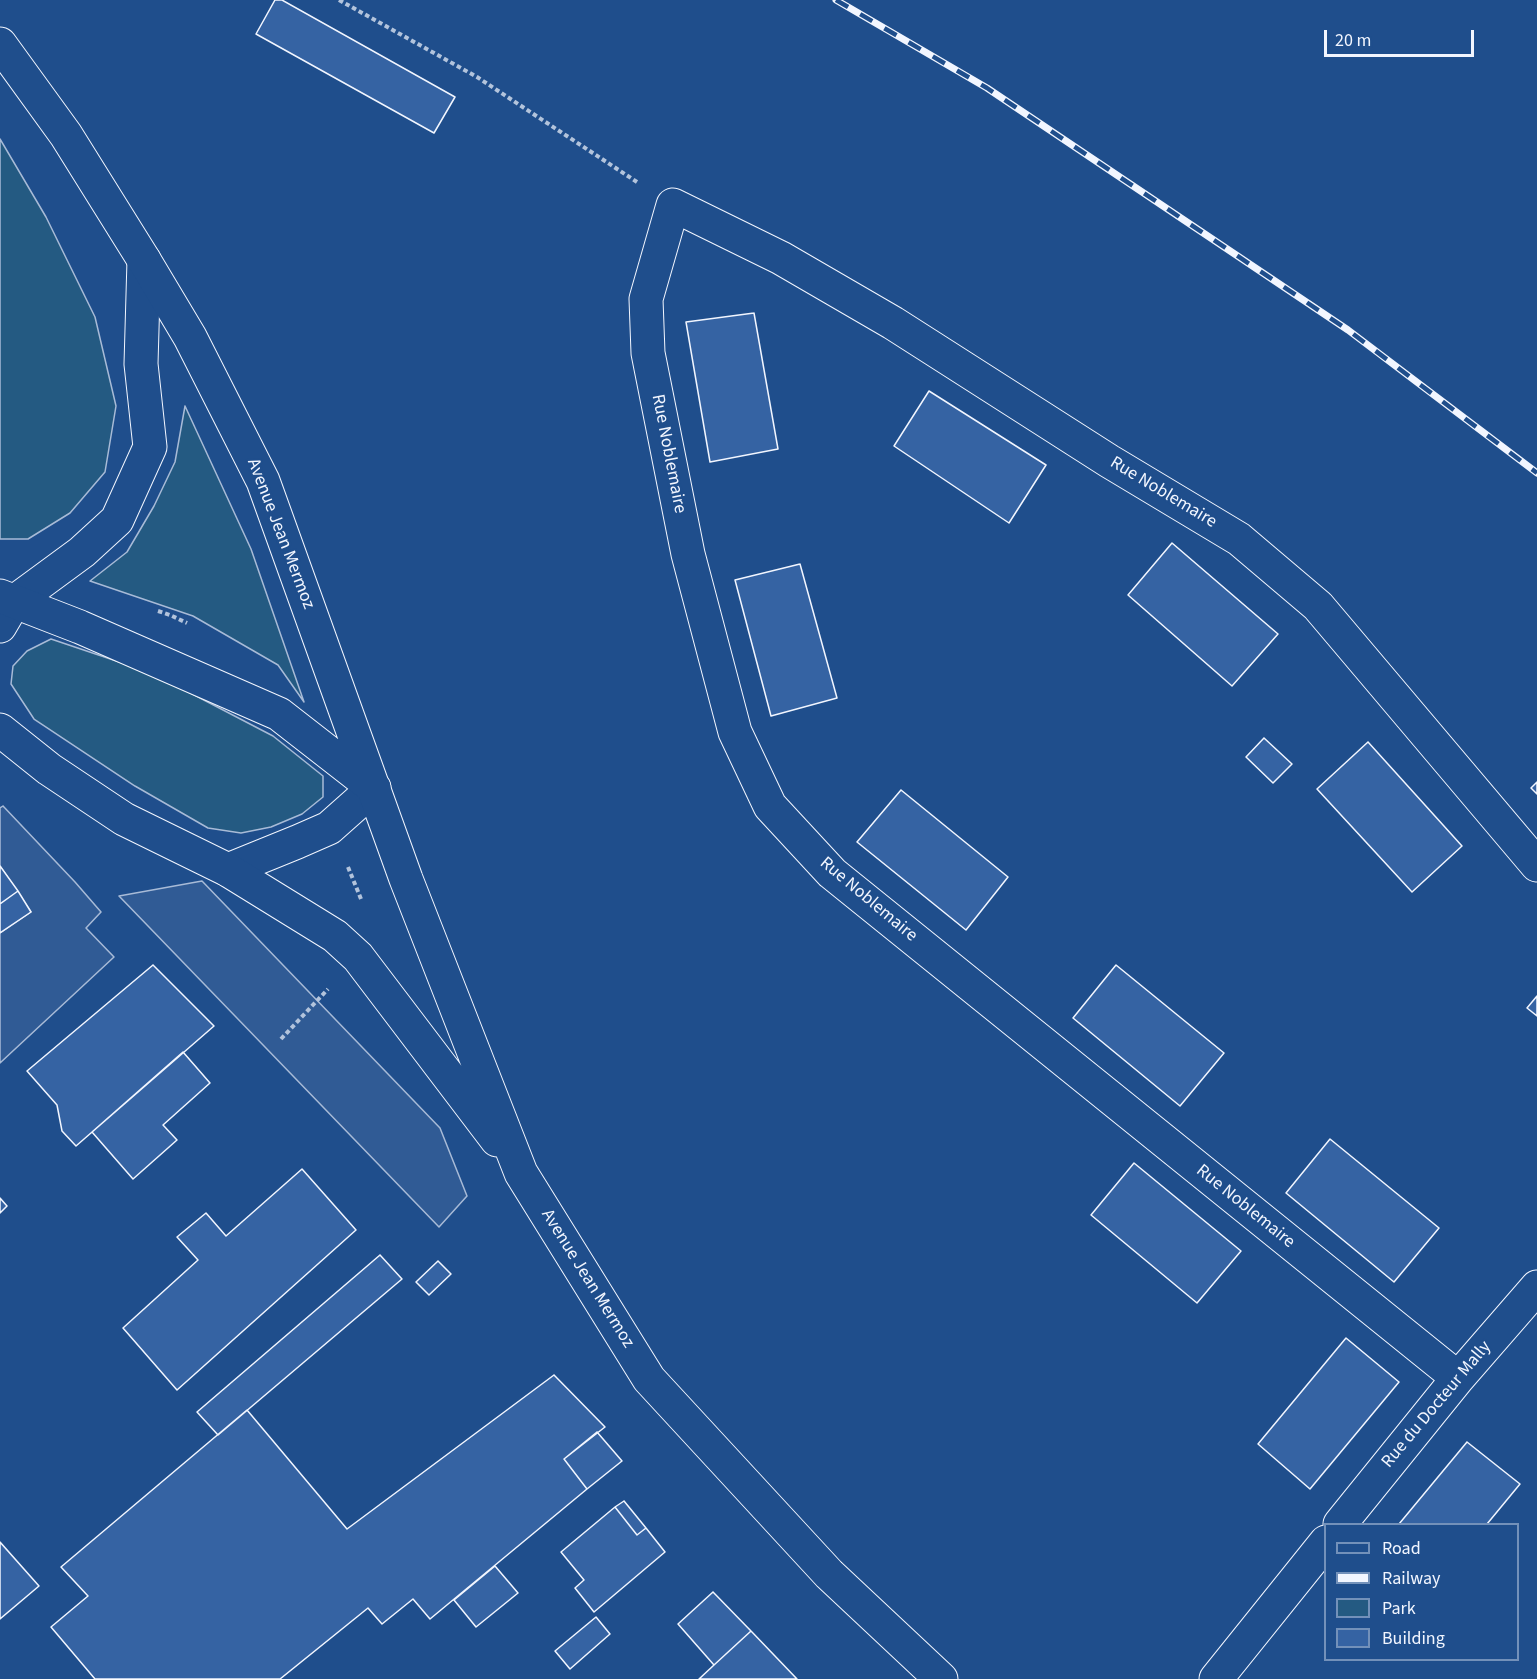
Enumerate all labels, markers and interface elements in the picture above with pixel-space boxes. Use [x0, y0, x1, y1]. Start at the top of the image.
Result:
scale bar [1327, 18, 1477, 56]
text: 20 m [1335, 28, 1371, 53]
street label: Rue Noblemaire [646, 393, 690, 515]
street label: Rue Noblemaire [1106, 453, 1220, 533]
street label: Avenue Jean Mermoz [241, 456, 319, 612]
street label: Rue Noblemaire [815, 853, 921, 947]
street label: Rue Noblemaire [1191, 1161, 1299, 1253]
street label: Avenue Jean Mermoz [536, 1206, 638, 1352]
street label: Rue du Docteur Mally [1378, 1337, 1496, 1473]
legend [1324, 1523, 1519, 1661]
text: Road [1382, 1536, 1421, 1561]
text: Railway [1382, 1566, 1441, 1591]
text: Park [1382, 1596, 1416, 1621]
text: Building [1382, 1626, 1445, 1651]

